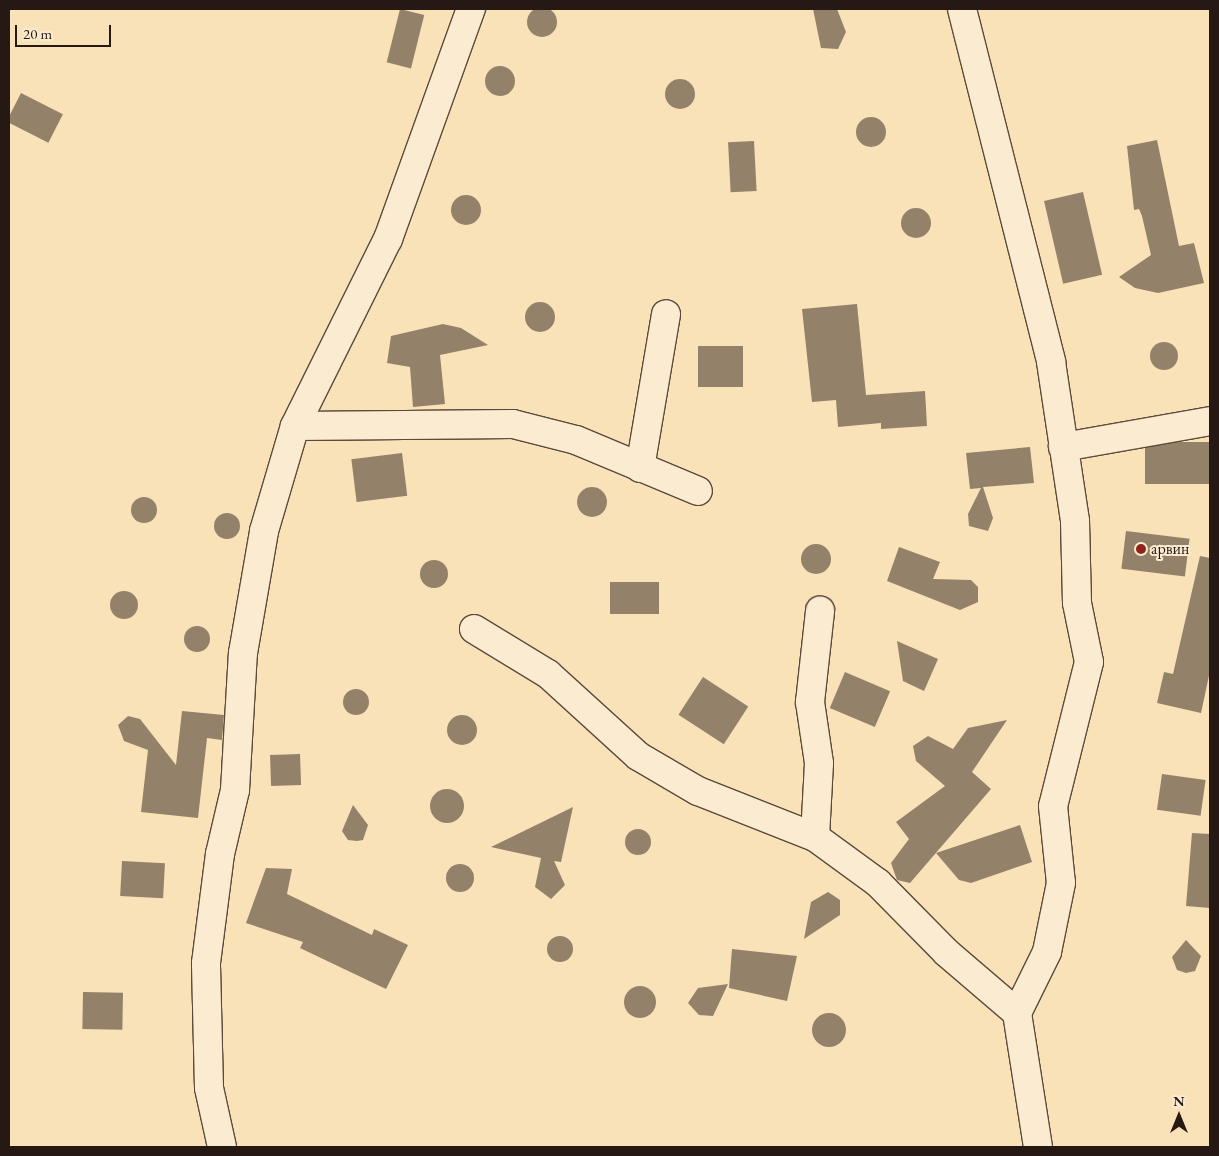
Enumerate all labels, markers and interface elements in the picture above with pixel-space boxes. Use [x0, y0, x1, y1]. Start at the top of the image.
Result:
scale bar [18, 15, 114, 47]
text: 20 m [23, 24, 52, 43]
place label: арвин [1151, 539, 1189, 559]
marker: арвин [1135, 543, 1147, 555]
north arrow [1154, 1091, 1204, 1141]
text: N [1173, 1092, 1185, 1110]

